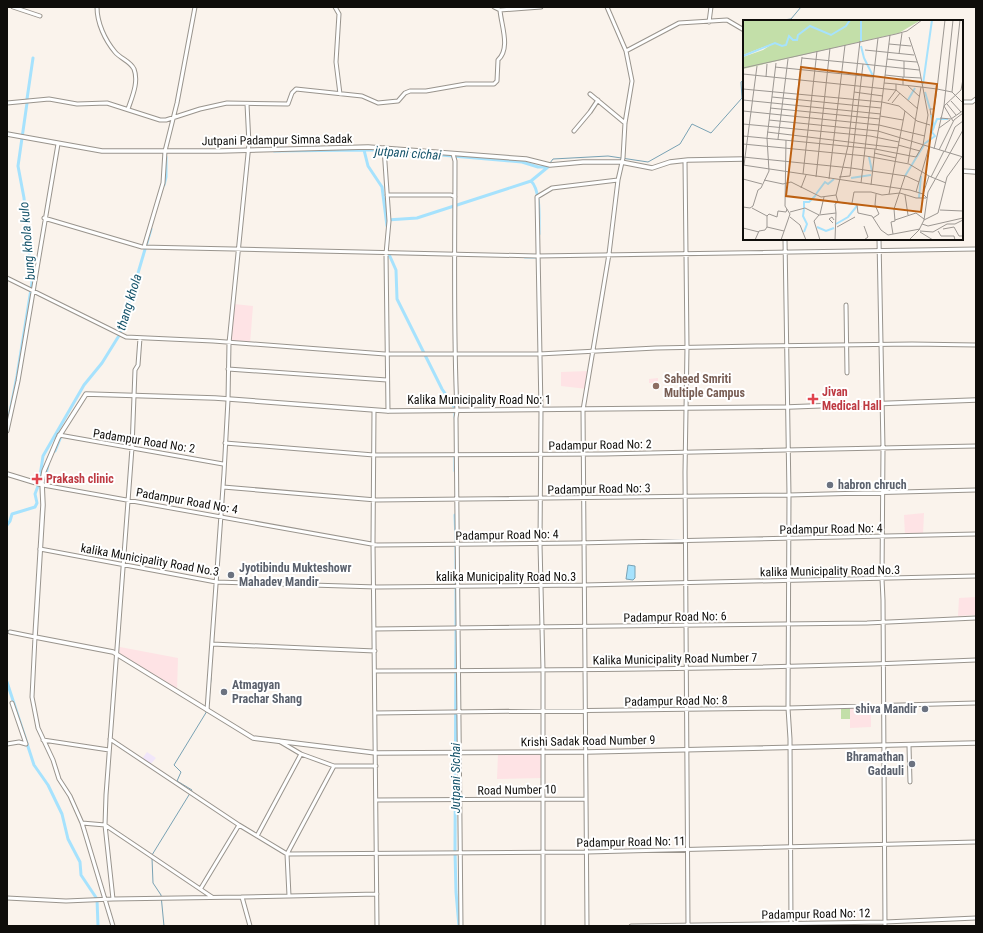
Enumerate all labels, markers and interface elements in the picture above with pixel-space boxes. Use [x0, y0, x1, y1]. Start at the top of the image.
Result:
inset map [743, 20, 963, 240]
street label: Jutpani Padampur Simna Sadak [202, 132, 353, 148]
water label: jutpani cichai [372, 143, 442, 163]
water label: bung khola kulo [16, 201, 38, 281]
water label: thang khola [113, 272, 145, 332]
place label: Saheed Smriti Multiple Campus [664, 372, 745, 400]
marker: Saheed Smriti Multiple Campus [651, 381, 661, 391]
place label: Jivan Medical Hall [822, 385, 882, 413]
street label: Kalika Municipality Road No: 1 [407, 393, 551, 407]
marker: Jivan Medical Hall [807, 393, 819, 405]
street label: Padampur Road No: 2 [92, 426, 196, 456]
street label: Padampur Road No: 2 [548, 437, 652, 453]
place label: Prakash clinic [46, 472, 114, 486]
marker: Prakash clinic [31, 473, 43, 485]
place label: habron chruch [838, 478, 907, 492]
marker: habron chruch [825, 480, 835, 490]
street label: Padampur Road No: 3 [547, 481, 651, 497]
street label: Padampur Road No: 4 [135, 485, 239, 517]
street label: Padampur Road No: 4 [779, 521, 883, 537]
street label: Padampur Road No: 4 [455, 527, 559, 543]
street label: kalika Municipality Road No.3 [80, 541, 220, 579]
place label: Jyotibindu Mukteshowr Mahadev Mandir [239, 561, 351, 589]
street label: kalika Municipality Road No.3 [760, 563, 900, 579]
marker: Jyotibindu Mukteshowr Mahadev Mandir [226, 570, 236, 580]
street label: kalika Municipality Road No.3 [436, 570, 576, 584]
street label: Padampur Road No: 6 [623, 609, 727, 625]
street label: Kalika Municipality Road Number 7 [592, 651, 758, 667]
place label: Atmagyan Prachar Shang [232, 678, 302, 706]
marker: Atmagyan Prachar Shang [219, 687, 229, 697]
street label: Padampur Road No: 8 [624, 693, 728, 709]
place label: shiva Mandir [855, 702, 917, 716]
marker: shiva Mandir [920, 704, 930, 714]
street label: Krishi Sadak Road Number 9 [521, 733, 655, 749]
water label: Jutpani Sichai [448, 743, 463, 813]
place label: Bhramathan Gadauli [846, 750, 904, 778]
marker: Bhramathan Gadauli [907, 759, 917, 769]
street label: Road Number 10 [477, 782, 557, 798]
street label: Padampur Road No: 11 [576, 834, 686, 850]
street label: Padampur Road No: 12 [761, 906, 871, 922]

